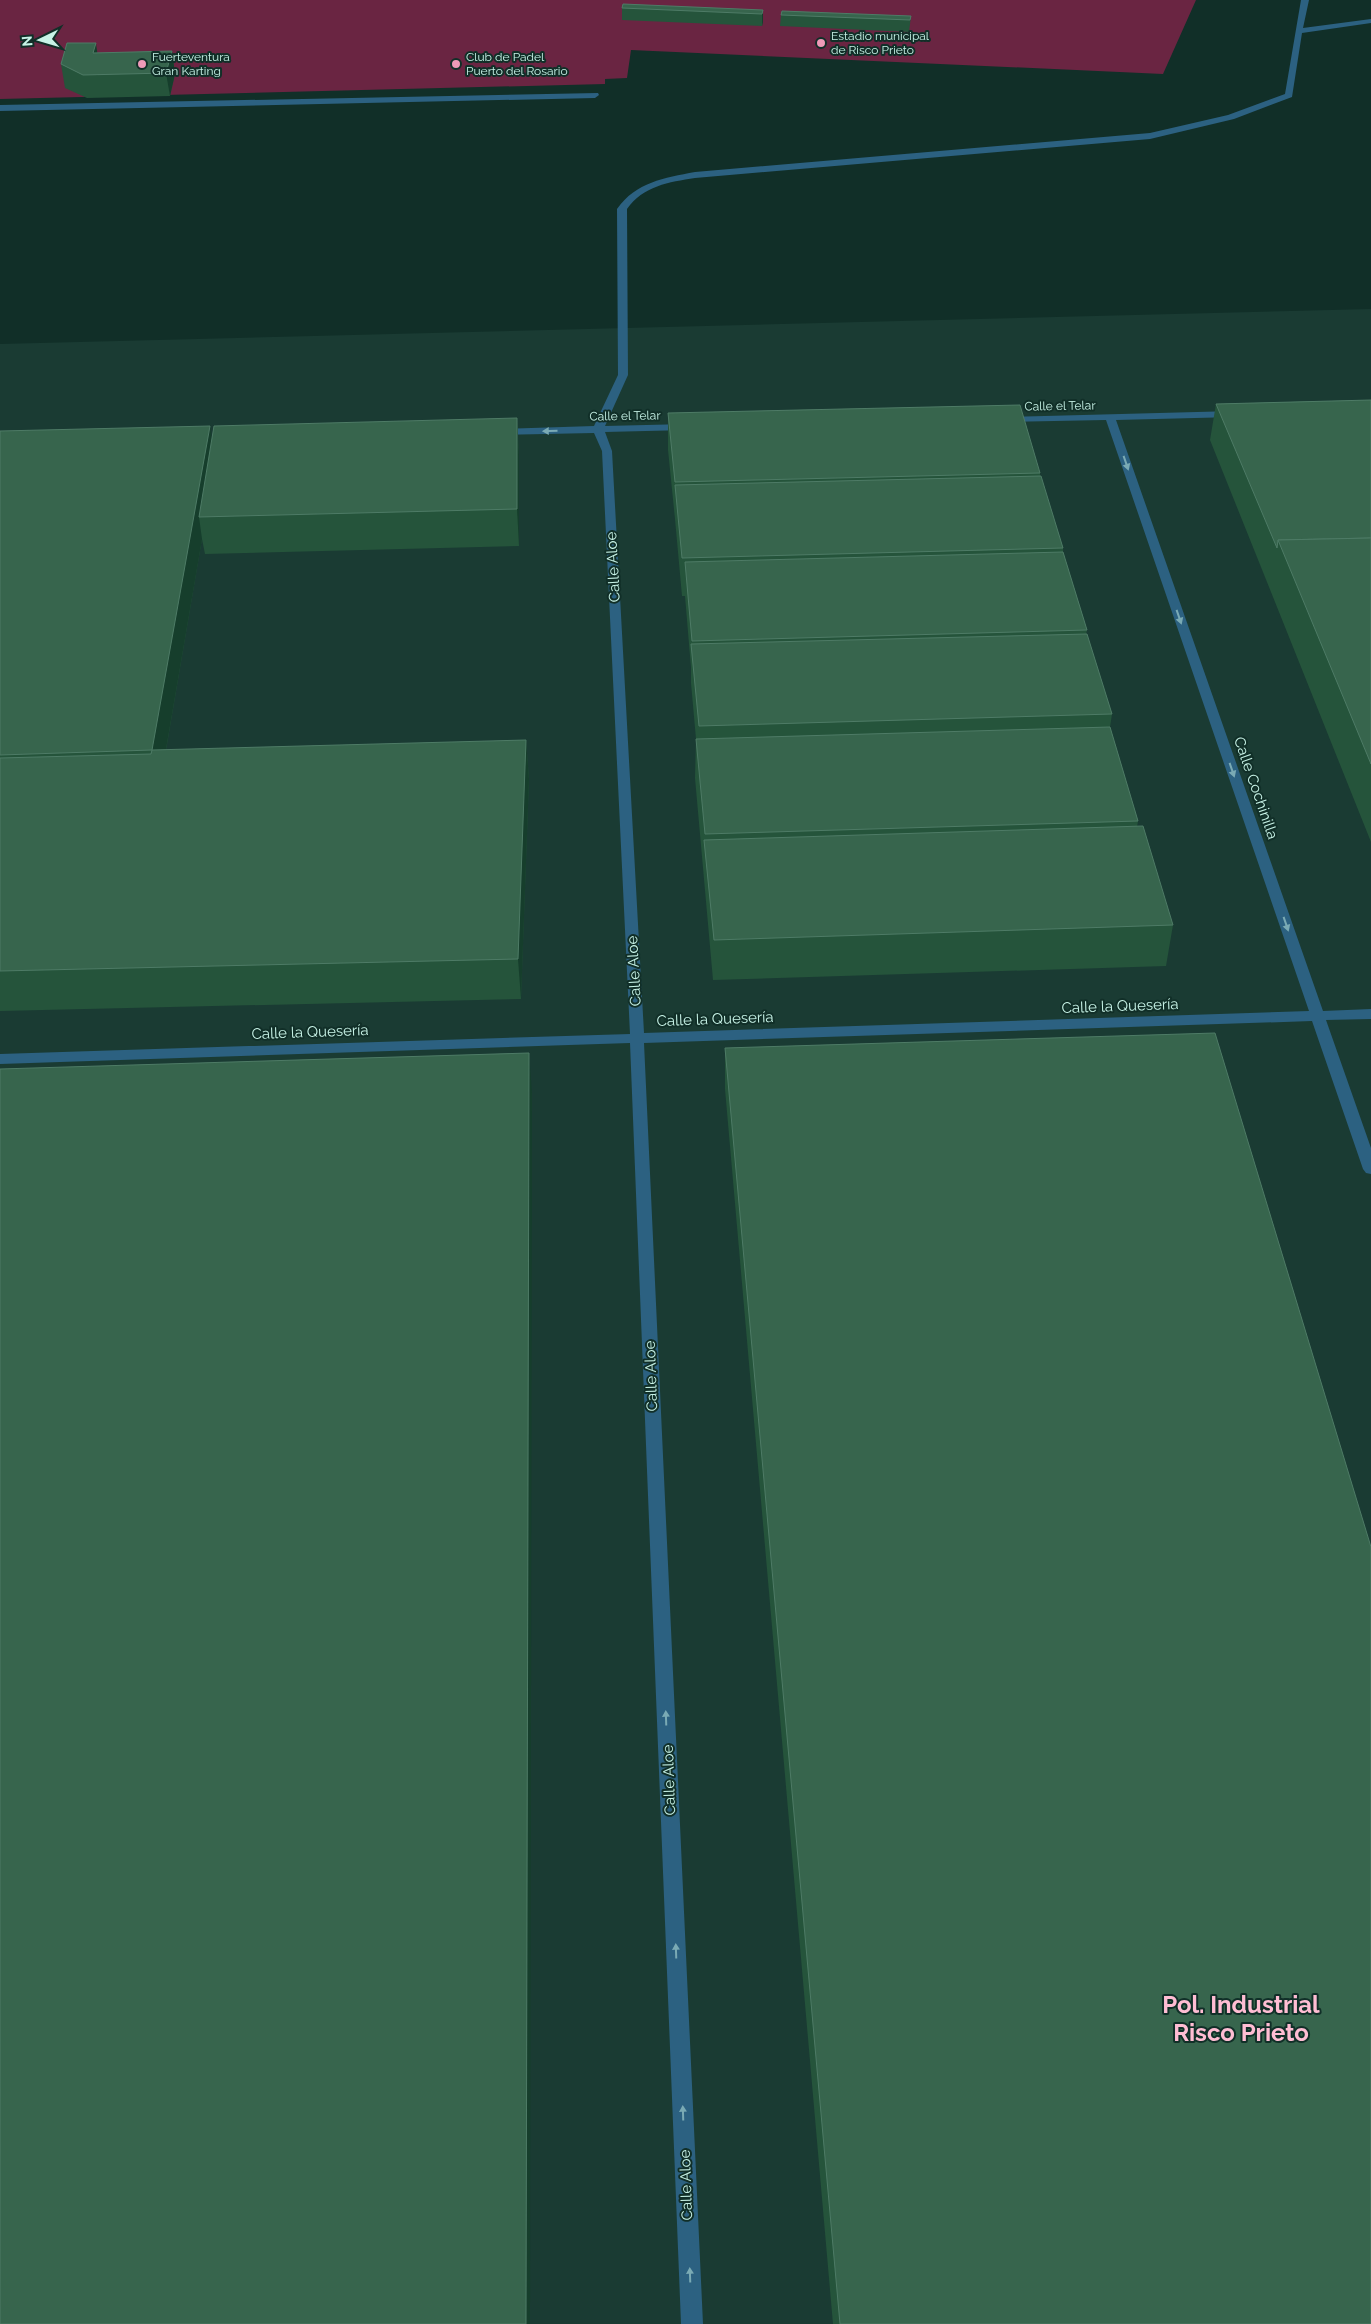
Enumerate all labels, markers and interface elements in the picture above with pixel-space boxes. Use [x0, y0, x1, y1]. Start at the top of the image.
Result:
north arrow [15, 15, 65, 65]
place label: Estadio municipal de Risco Prieto [831, 29, 930, 57]
text: N [19, 35, 35, 47]
marker: Estadio municipal de Risco Prieto [815, 37, 827, 49]
place label: Fuerteventura Gran Karting [152, 50, 230, 78]
place label: Club de Padel Puerto del Rosario [466, 50, 568, 78]
marker: Fuerteventura Gran Karting [136, 58, 148, 70]
marker: Club de Padel Puerto del Rosario [450, 58, 462, 70]
street label: Calle el Telar [1024, 398, 1096, 414]
street label: Calle el Telar [589, 408, 661, 424]
one-way arrow [541, 427, 557, 435]
one-way arrow [1122, 456, 1130, 471]
street label: Calle Aloe [602, 531, 624, 603]
one-way arrow [1176, 609, 1183, 624]
street label: Calle Cochinilla [1230, 734, 1282, 842]
one-way arrow [1229, 763, 1237, 778]
one-way arrow [1282, 916, 1290, 931]
street label: Calle Aloe [623, 935, 645, 1007]
street label: Calle la Quesería [1061, 995, 1179, 1017]
street label: Calle la Quesería [656, 1008, 774, 1030]
street label: Calle la Quesería [251, 1021, 369, 1043]
street label: Calle Aloe [641, 1340, 661, 1412]
one-way arrow [662, 1710, 670, 1726]
street label: Calle Aloe [659, 1744, 679, 1816]
one-way arrow [671, 1942, 679, 1958]
district label: Pol. Industrial Risco Prieto [1162, 1990, 1320, 2047]
one-way arrow [678, 2105, 686, 2121]
street label: Calle Aloe [676, 2149, 696, 2221]
one-way arrow [685, 2267, 693, 2283]

